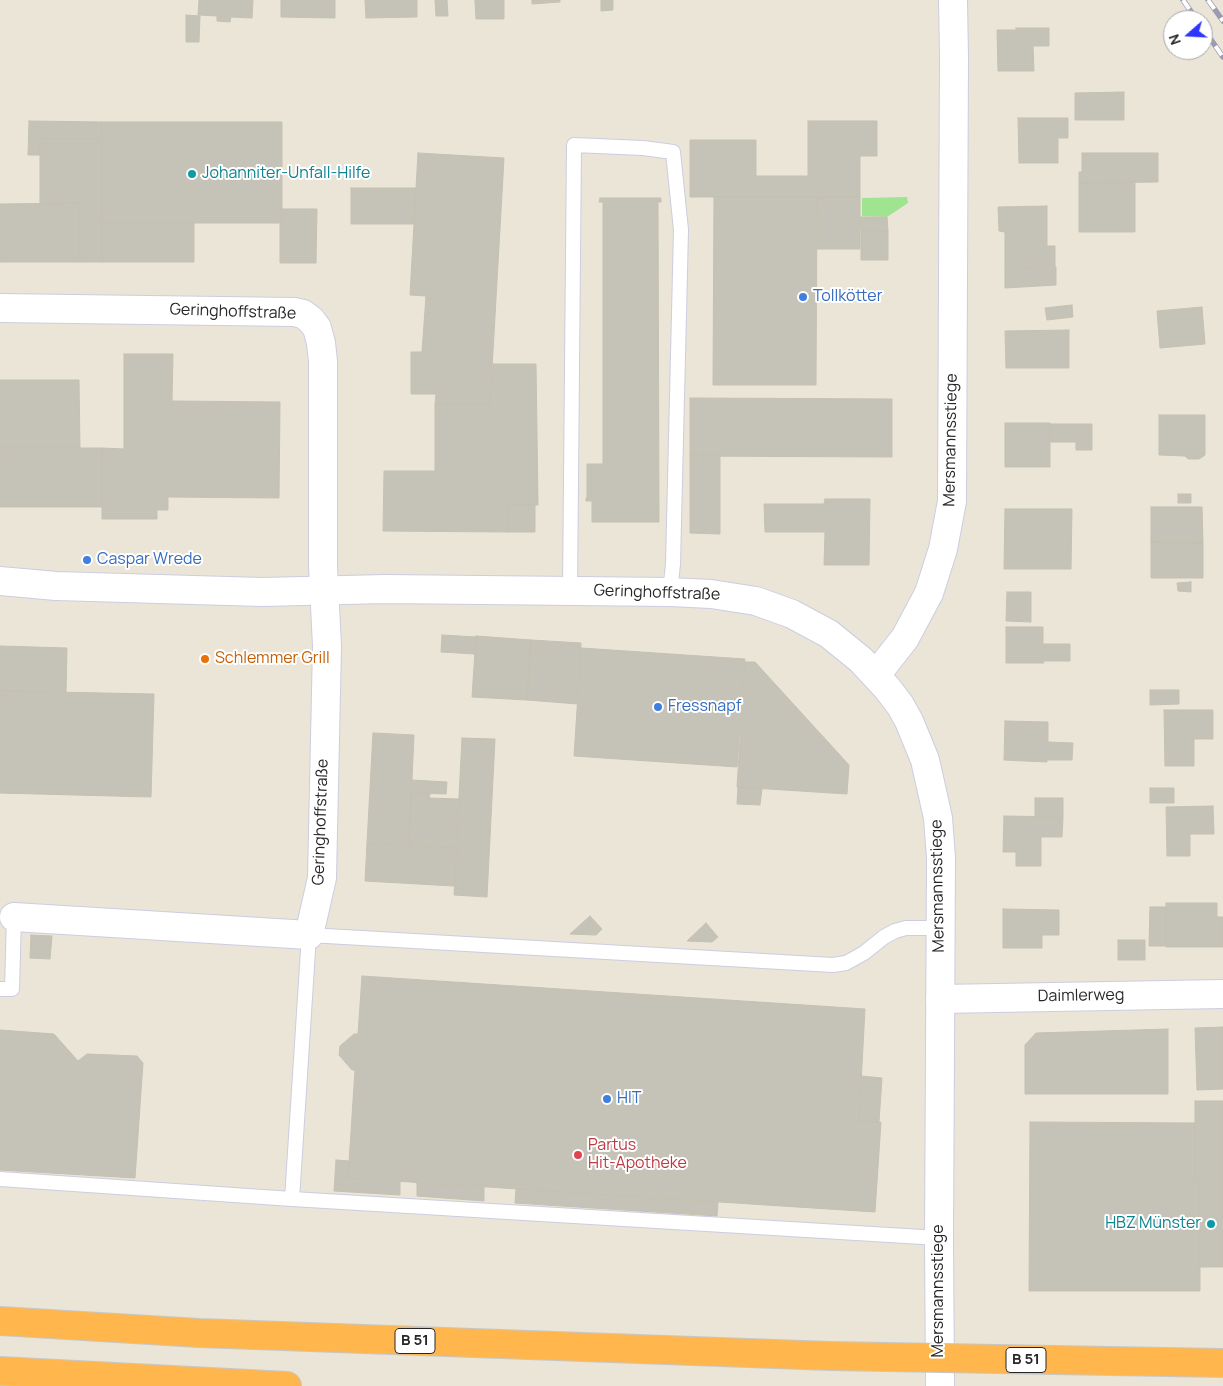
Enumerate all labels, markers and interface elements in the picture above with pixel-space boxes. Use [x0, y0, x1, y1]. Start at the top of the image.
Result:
north arrow [1163, 10, 1213, 60]
text: N [1164, 32, 1185, 48]
place label: Johanniter-Unfall-Hilfe [202, 164, 370, 184]
marker: Johanniter-Unfall-Hilfe [186, 168, 198, 180]
place label: Tollkötter [813, 287, 882, 307]
marker: Tollkötter [797, 291, 809, 303]
street label: Geringhoffstraße [169, 300, 297, 324]
street label: Mersmannsstiege [940, 373, 962, 507]
place label: Caspar Wrede [97, 550, 202, 570]
marker: Caspar Wrede [81, 554, 93, 566]
street label: Geringhoffstraße [593, 581, 721, 605]
place label: Schlemmer Grill [215, 649, 330, 669]
marker: Schlemmer Grill [199, 653, 211, 665]
place label: Fressnapf [668, 697, 741, 717]
marker: Fressnapf [652, 701, 664, 713]
street label: Geringhoffstraße [309, 758, 333, 886]
street label: Mersmannsstiege [927, 819, 949, 953]
street label: Daimlerweg [1038, 986, 1124, 1006]
place label: HIT [617, 1089, 641, 1109]
marker: HIT [601, 1093, 613, 1105]
place label: Partus Hit-Apotheke [588, 1136, 687, 1174]
marker: Partus Hit-Apotheke [572, 1149, 584, 1161]
place label: HBZ Münster [1105, 1214, 1201, 1234]
marker: HBZ Münster [1205, 1218, 1217, 1230]
street label: Mersmannsstiege [929, 1224, 949, 1358]
road number: B 51 [395, 1328, 435, 1354]
road number: B 51 [1006, 1348, 1046, 1372]

